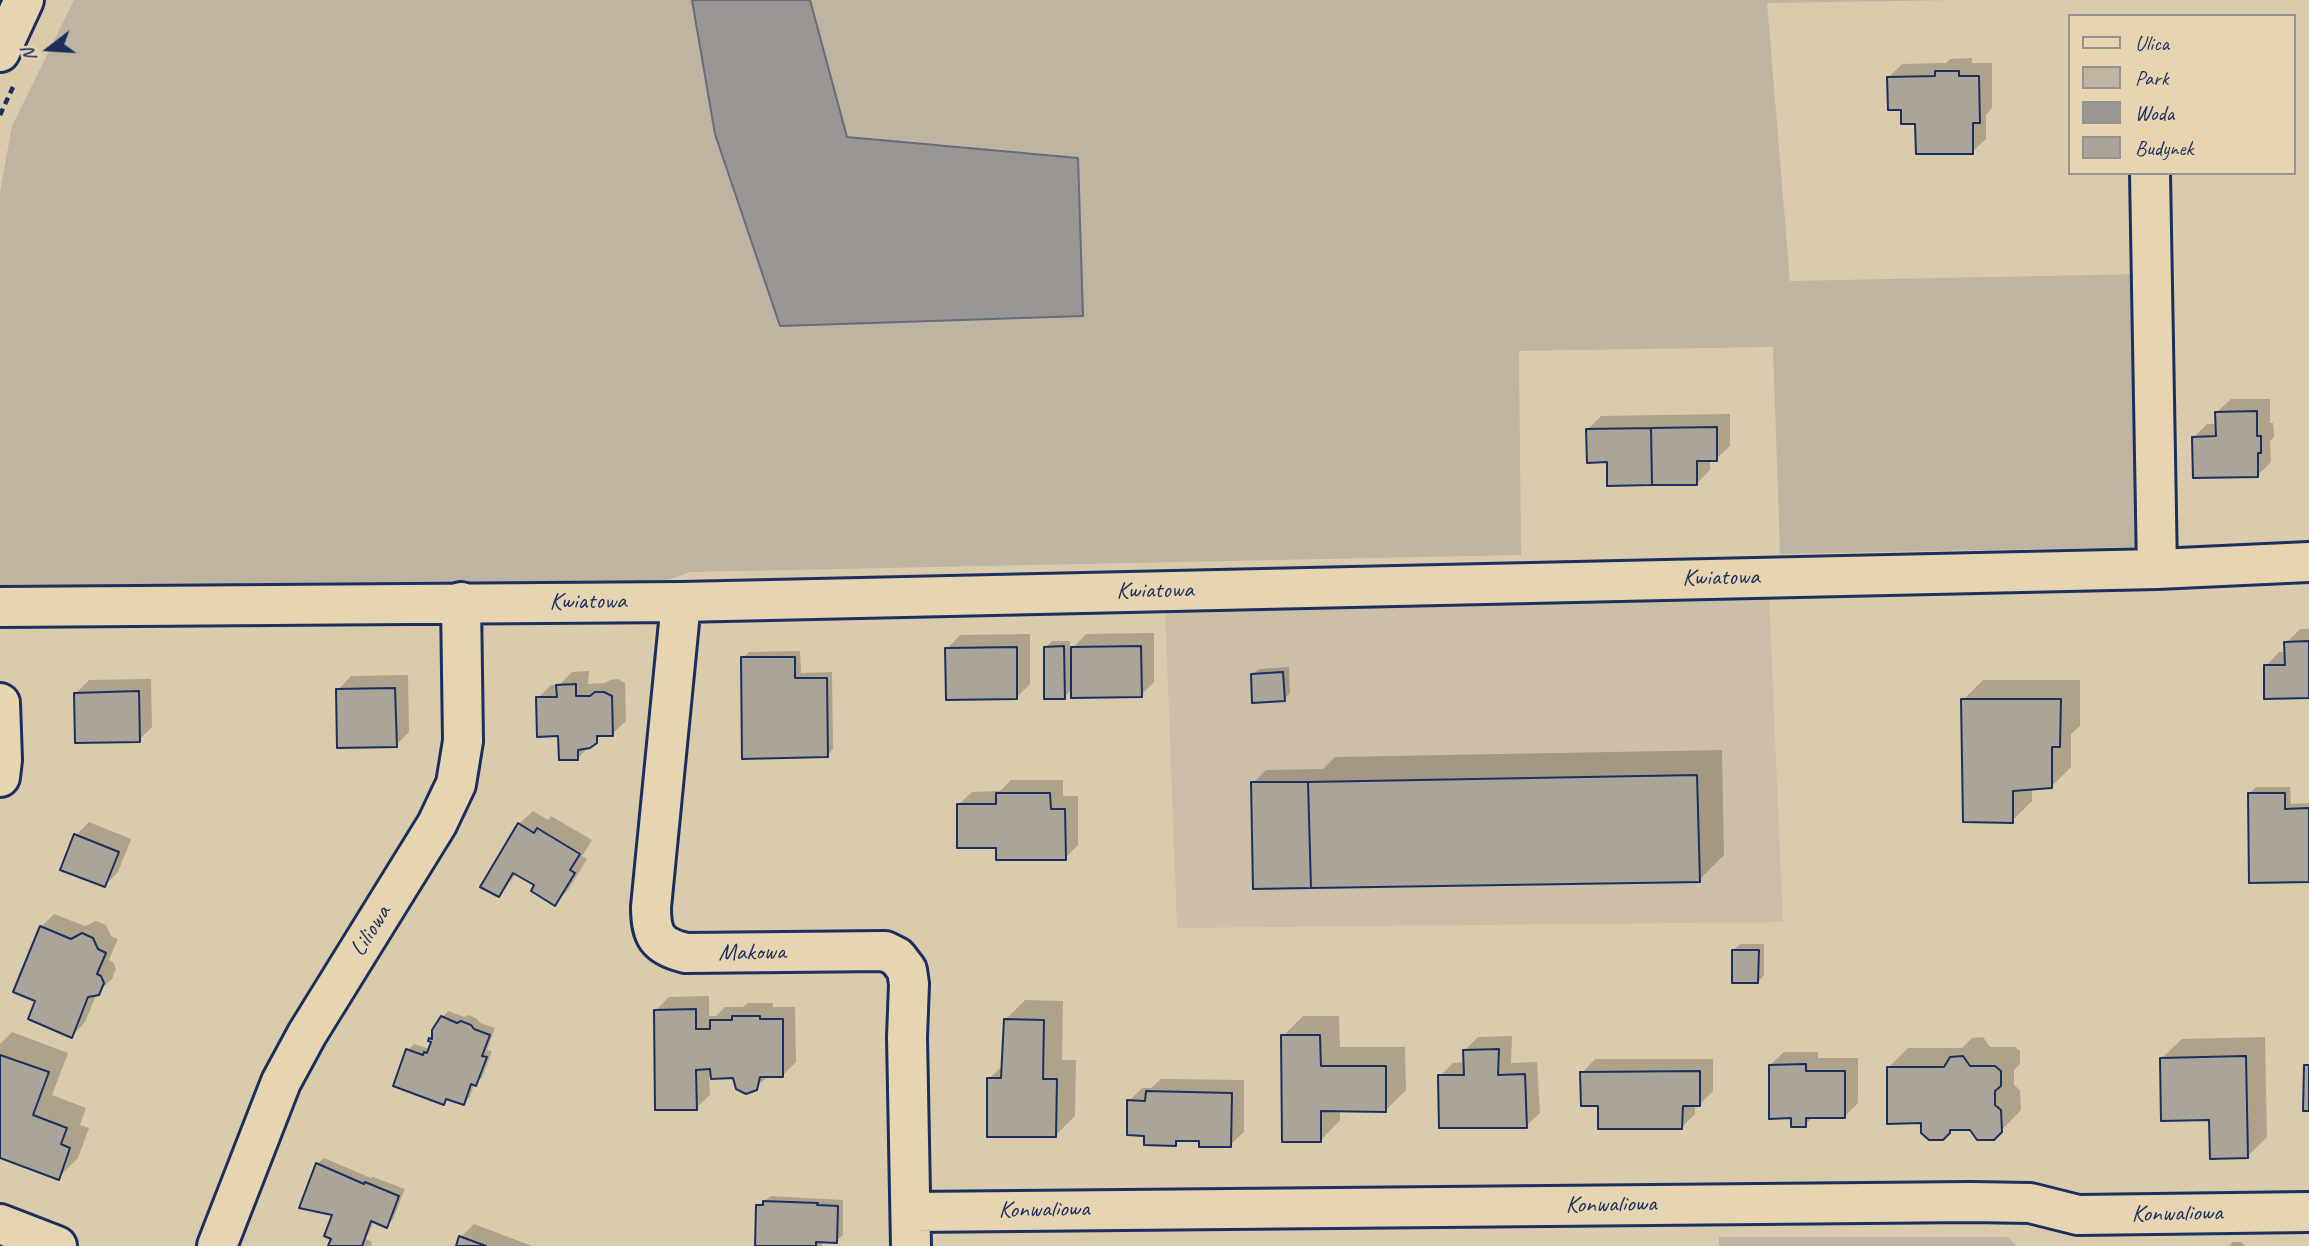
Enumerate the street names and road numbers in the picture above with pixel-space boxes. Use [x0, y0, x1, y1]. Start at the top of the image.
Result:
street label: Kwiatowa [1682, 563, 1760, 593]
street label: Kwiatowa [1116, 576, 1194, 606]
street label: Kwiatowa [549, 588, 627, 616]
street label: Liliowa [344, 900, 398, 962]
street label: Makowa [718, 938, 786, 968]
street label: Konwaliowa [1565, 1190, 1657, 1220]
street label: Konwaliowa [998, 1195, 1090, 1225]
street label: Konwaliowa [2131, 1199, 2223, 1229]

